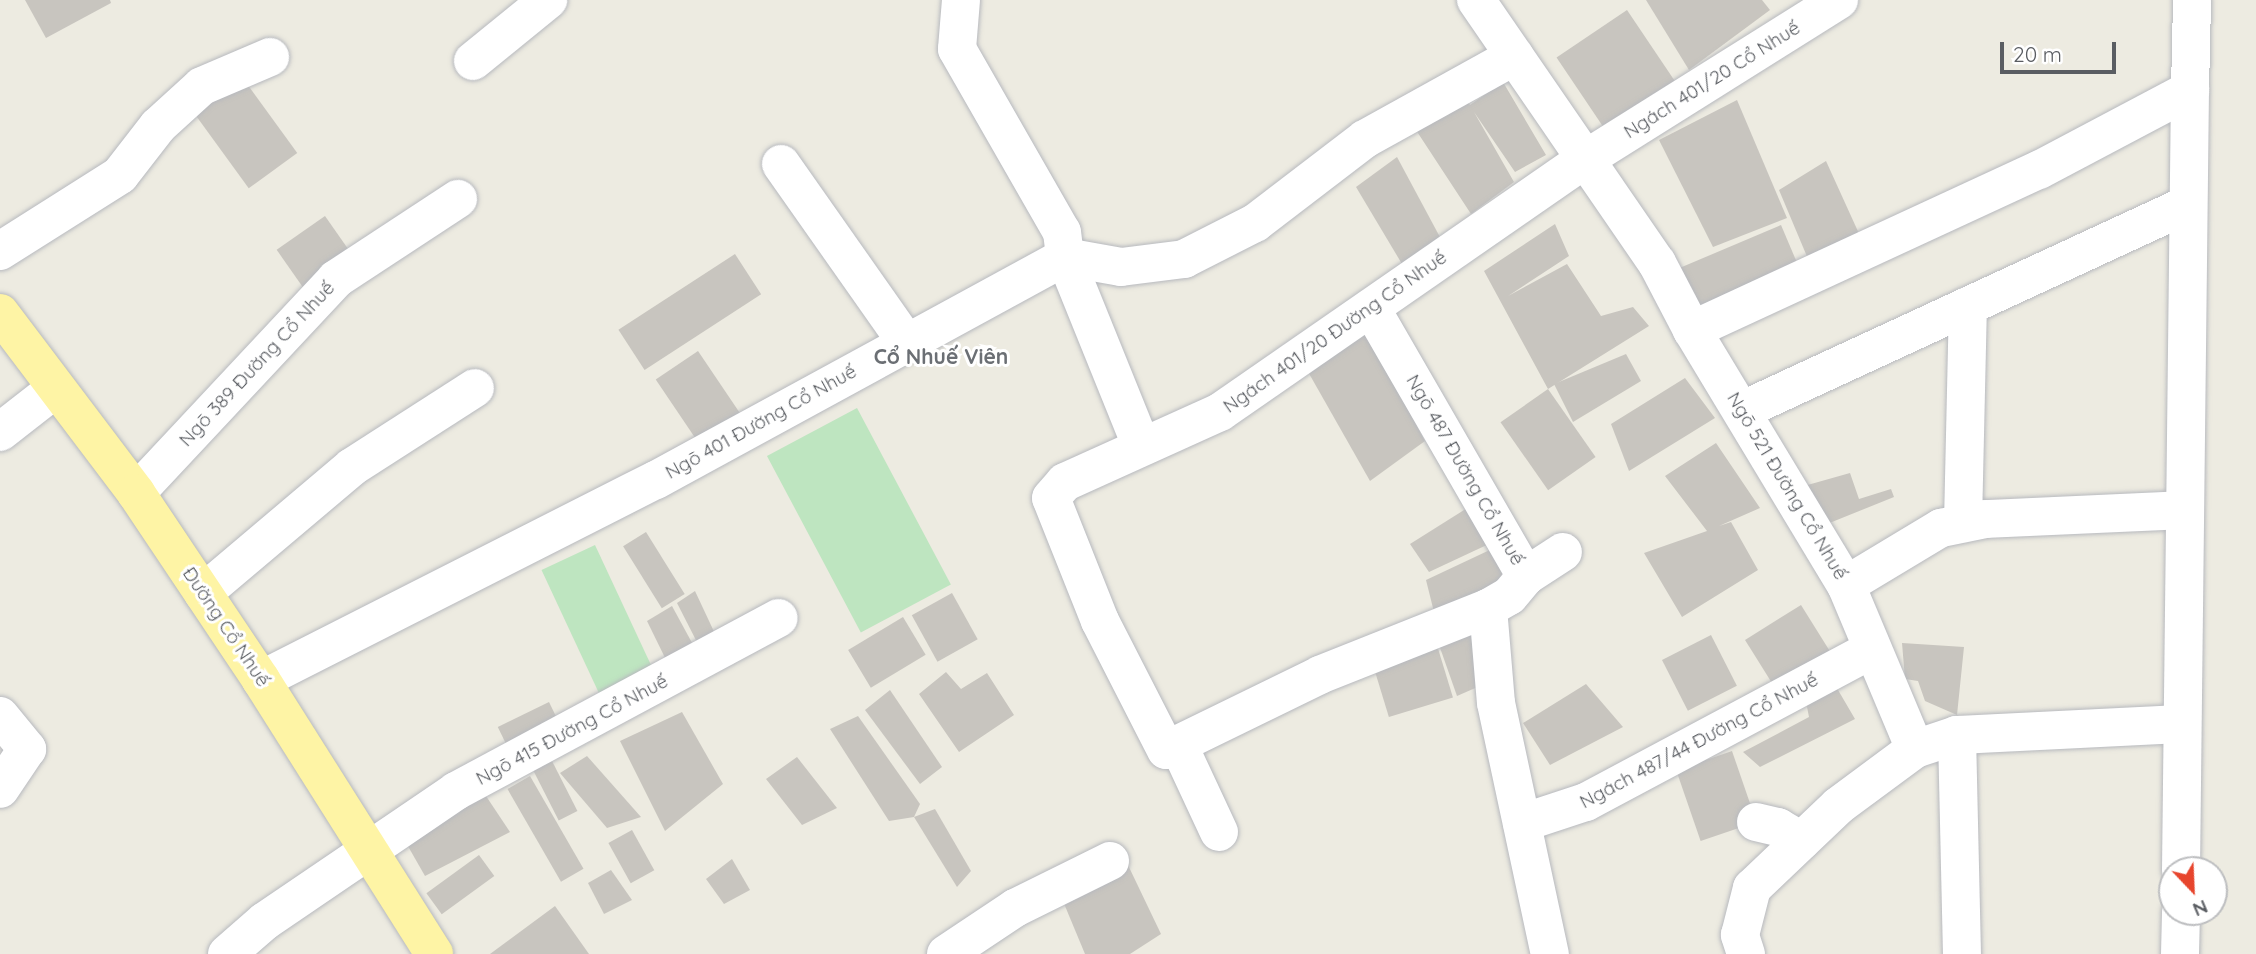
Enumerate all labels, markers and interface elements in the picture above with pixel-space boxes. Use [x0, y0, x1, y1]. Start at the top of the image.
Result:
street label: Ngách 401/20 Cổ Nhuế [1620, 16, 1804, 144]
scale bar [2004, 28, 2120, 72]
text: 20 m [2013, 41, 2062, 67]
street label: Ngách 401/20 Đường Cổ Nhuế [1219, 246, 1451, 418]
street label: Ngõ 389 Đường Cổ Nhuế [174, 277, 340, 451]
district label: Cổ Nhuế Viên [874, 343, 1008, 369]
street label: Ngõ 401 Đường Cổ Nhuế [661, 360, 861, 484]
street label: Ngõ 487 Đường Cổ Nhuế [1401, 371, 1529, 569]
street label: Ngõ 521 Đường Cổ Nhuế [1722, 388, 1852, 584]
street label: Đường Cổ Nhuế [178, 563, 274, 691]
street label: Ngách 487/44 Đường Cổ Nhuế [1576, 668, 1822, 814]
street label: Ngõ 415 Đường Cổ Nhuế [472, 670, 672, 790]
north arrow [2158, 856, 2228, 926]
text: N [2189, 895, 2212, 922]

